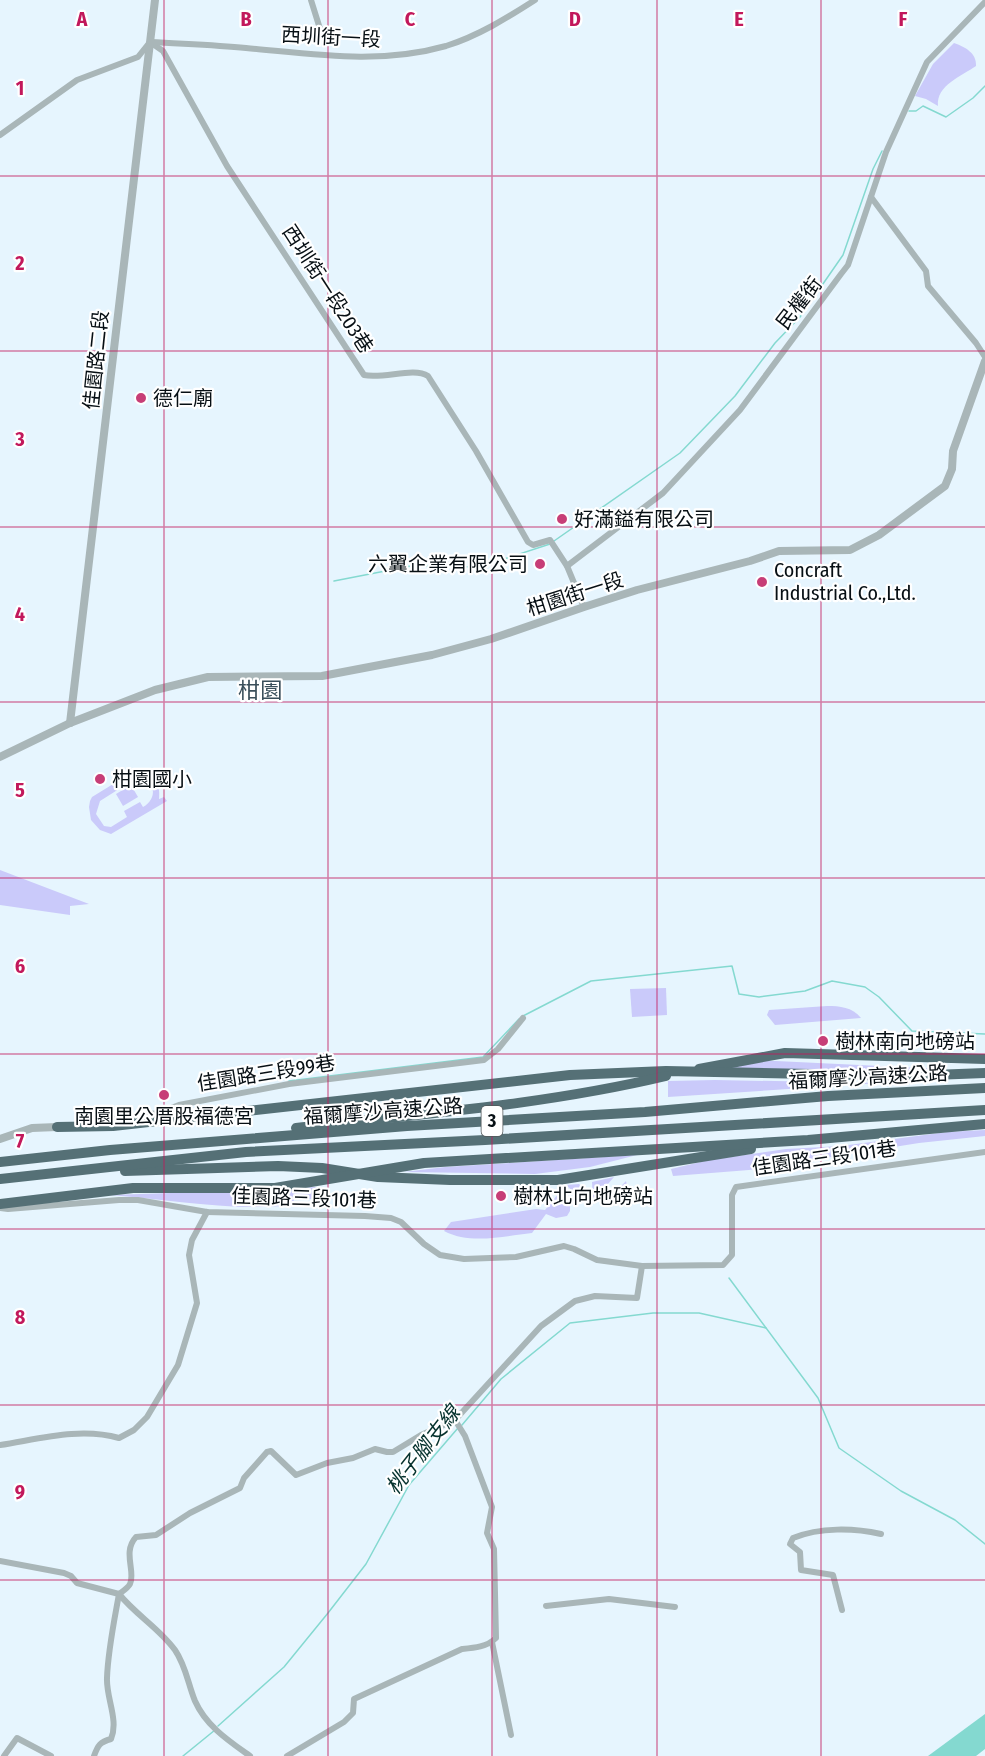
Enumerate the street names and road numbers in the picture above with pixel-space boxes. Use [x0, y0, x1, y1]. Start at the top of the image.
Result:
street label: 西圳街一段 [280, 22, 382, 52]
street label: 西圳街一段203巷 [278, 220, 378, 358]
street label: 民權街 [771, 272, 827, 334]
street label: 佳園路二段 [79, 309, 113, 411]
street label: 柑園街一段 [524, 567, 626, 621]
street label: 佳園路三段99巷 [195, 1050, 337, 1096]
street label: 福爾摩沙高速公路 [787, 1061, 949, 1093]
street label: 福爾摩沙高速公路 [302, 1093, 464, 1129]
road number: 3 [482, 1106, 502, 1136]
street label: 佳園路三段101巷 [750, 1136, 898, 1180]
street label: 佳園路三段101巷 [231, 1183, 377, 1213]

